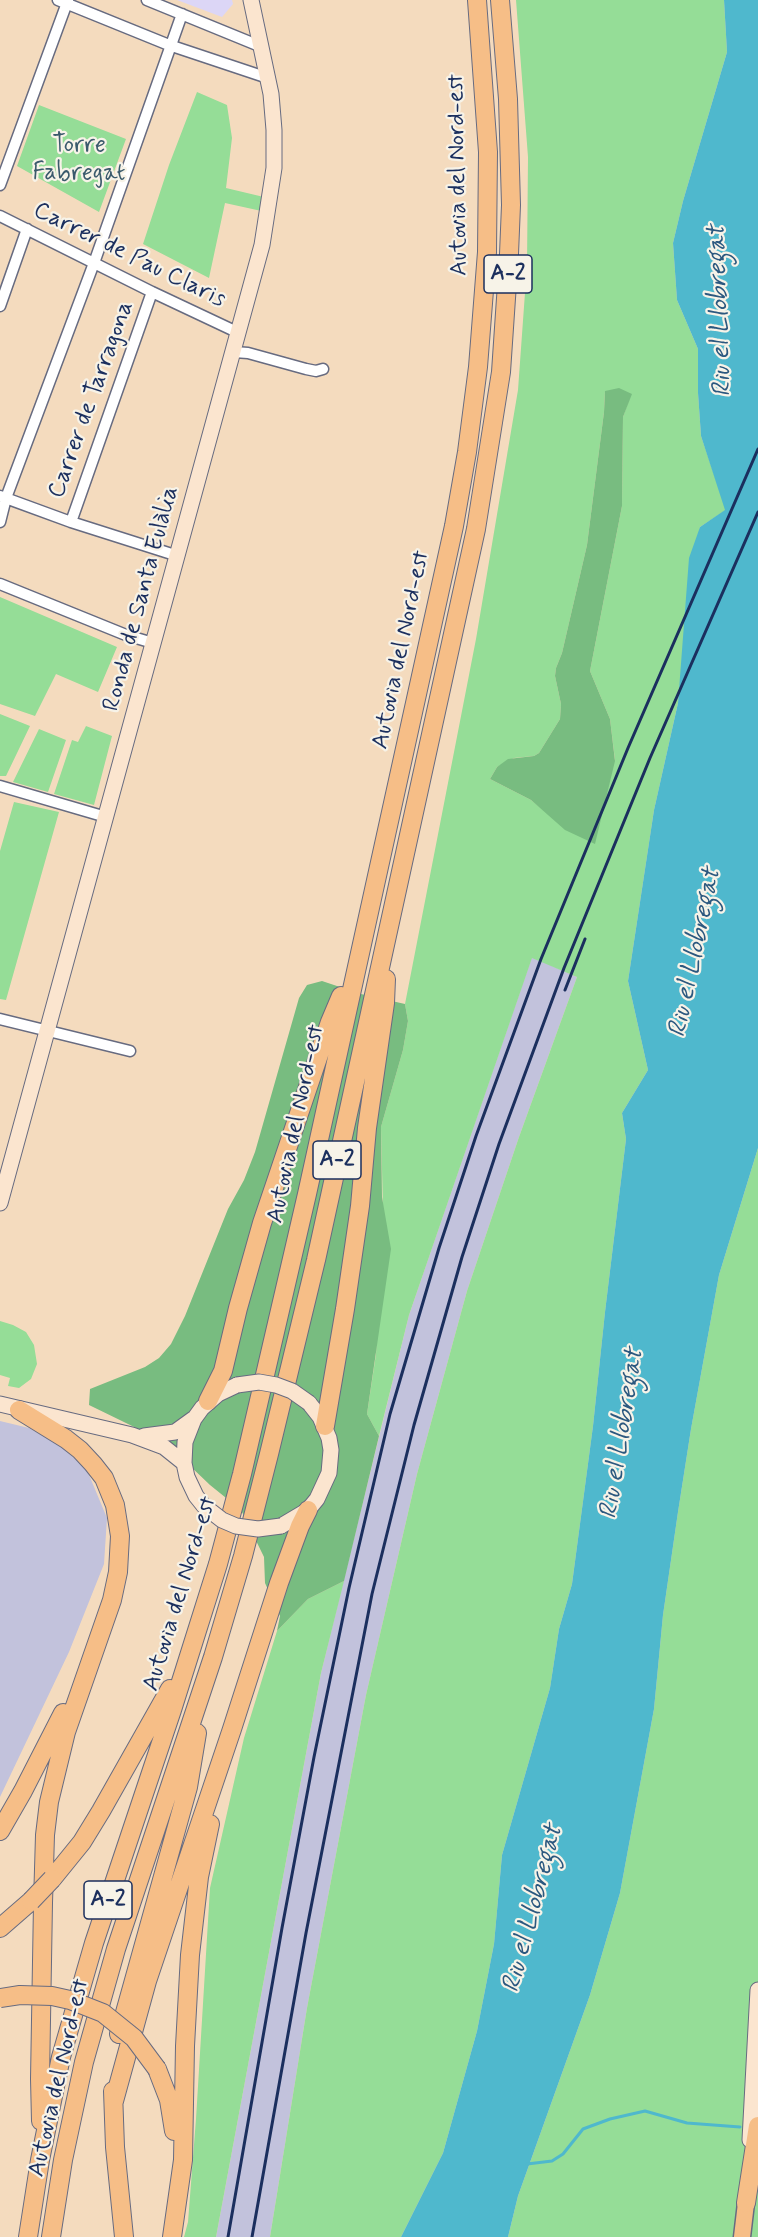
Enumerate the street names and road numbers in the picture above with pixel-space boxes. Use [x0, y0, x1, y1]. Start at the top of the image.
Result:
street label: Autovia del Nord-est [443, 74, 475, 276]
street label: Carrer de Pau Claris [28, 197, 230, 315]
road number: A-2 [484, 255, 532, 293]
street label: Carrer de Tarragona [43, 297, 141, 503]
street label: Ronda de Santa Eulàlia [98, 483, 186, 715]
street label: Autovia del Nord-est [367, 548, 437, 752]
street label: Autovia del Nord-est [262, 1022, 332, 1226]
road number: A-2 [313, 1141, 361, 1179]
street label: Autovia del Nord-est [138, 1493, 224, 1695]
road number: A-2 [84, 1881, 132, 1919]
street label: Autovia del Nord-est [23, 1976, 97, 2180]

